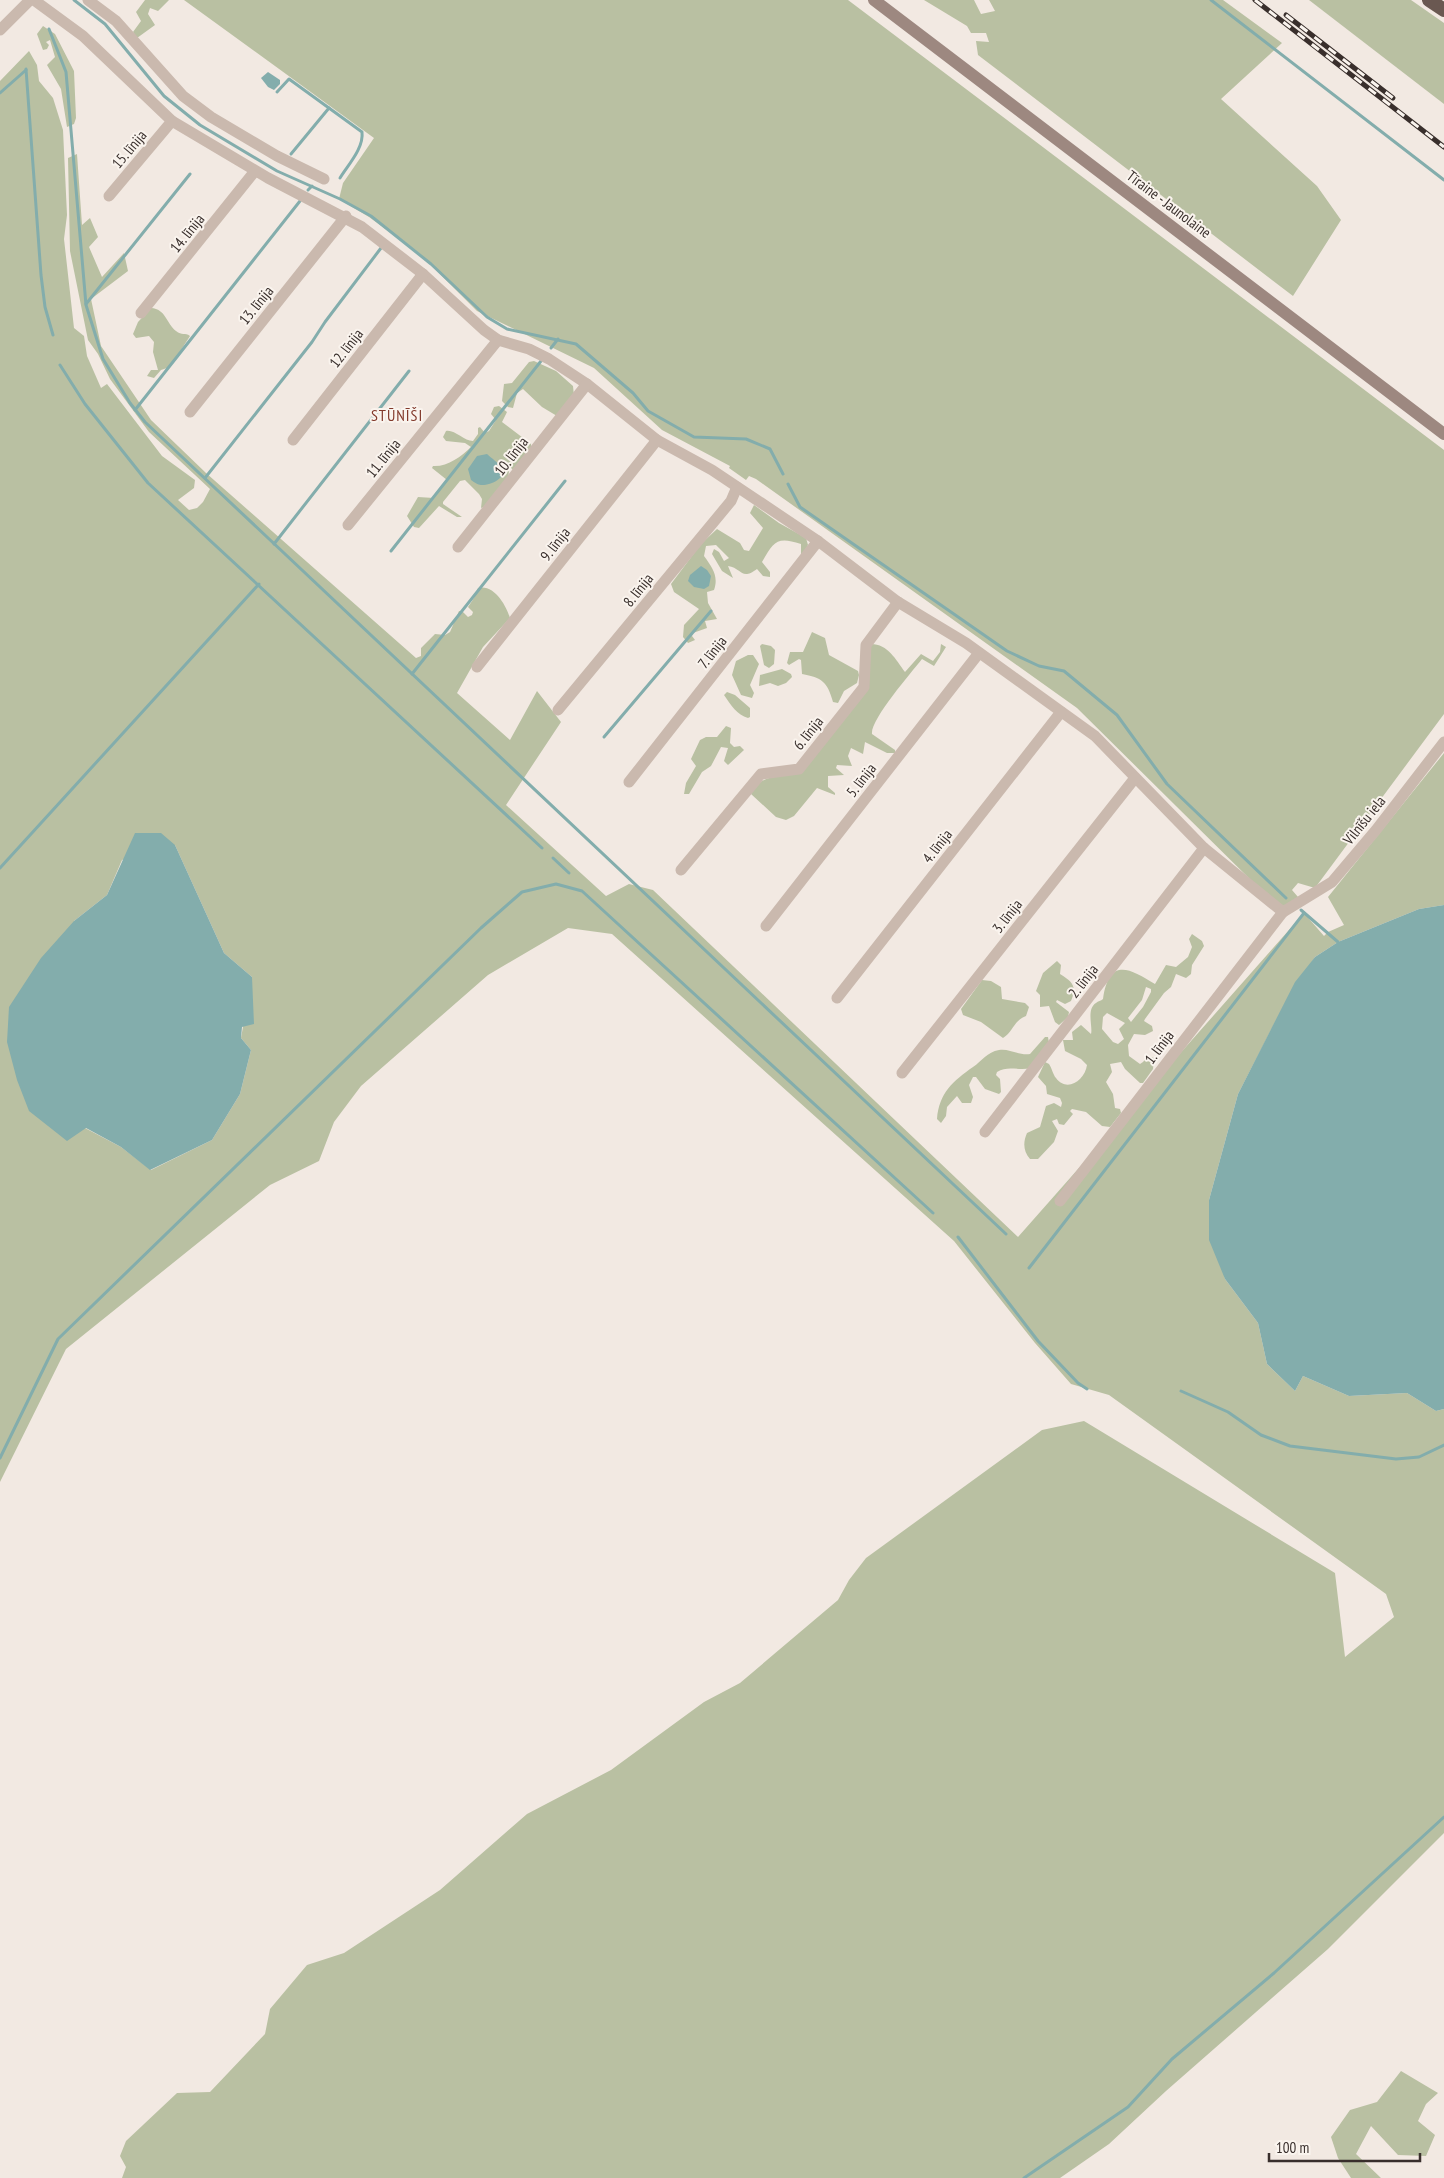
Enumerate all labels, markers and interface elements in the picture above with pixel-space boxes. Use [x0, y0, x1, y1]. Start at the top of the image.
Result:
street label: 15. līnija [108, 126, 150, 172]
street label: Tīraine - Jaunolaine [1123, 166, 1215, 242]
street label: 14. līnija [166, 210, 208, 256]
street label: 13. līnija [235, 282, 277, 328]
street label: 12. līnija [325, 325, 367, 371]
district label: STŪNĪŠI [371, 405, 423, 425]
street label: 10. līnija [490, 433, 532, 479]
street label: 11. līnija [362, 435, 404, 481]
street label: 9. līnija [536, 523, 574, 565]
street label: 8. līnija [619, 569, 657, 611]
street label: 7. līnija [693, 632, 731, 672]
street label: 6. līnija [789, 712, 827, 754]
street label: 5. līnija [842, 759, 880, 801]
street label: Vilnīšu iela [1338, 792, 1389, 849]
street label: 4. līnija [918, 825, 956, 867]
street label: 3. līnija [988, 895, 1026, 937]
street label: 2. līnija [1064, 960, 1102, 1002]
street label: 1. līnija [1140, 1026, 1178, 1068]
scale bar [1269, 2130, 1420, 2162]
text: 100 m [1276, 2138, 1309, 2157]

